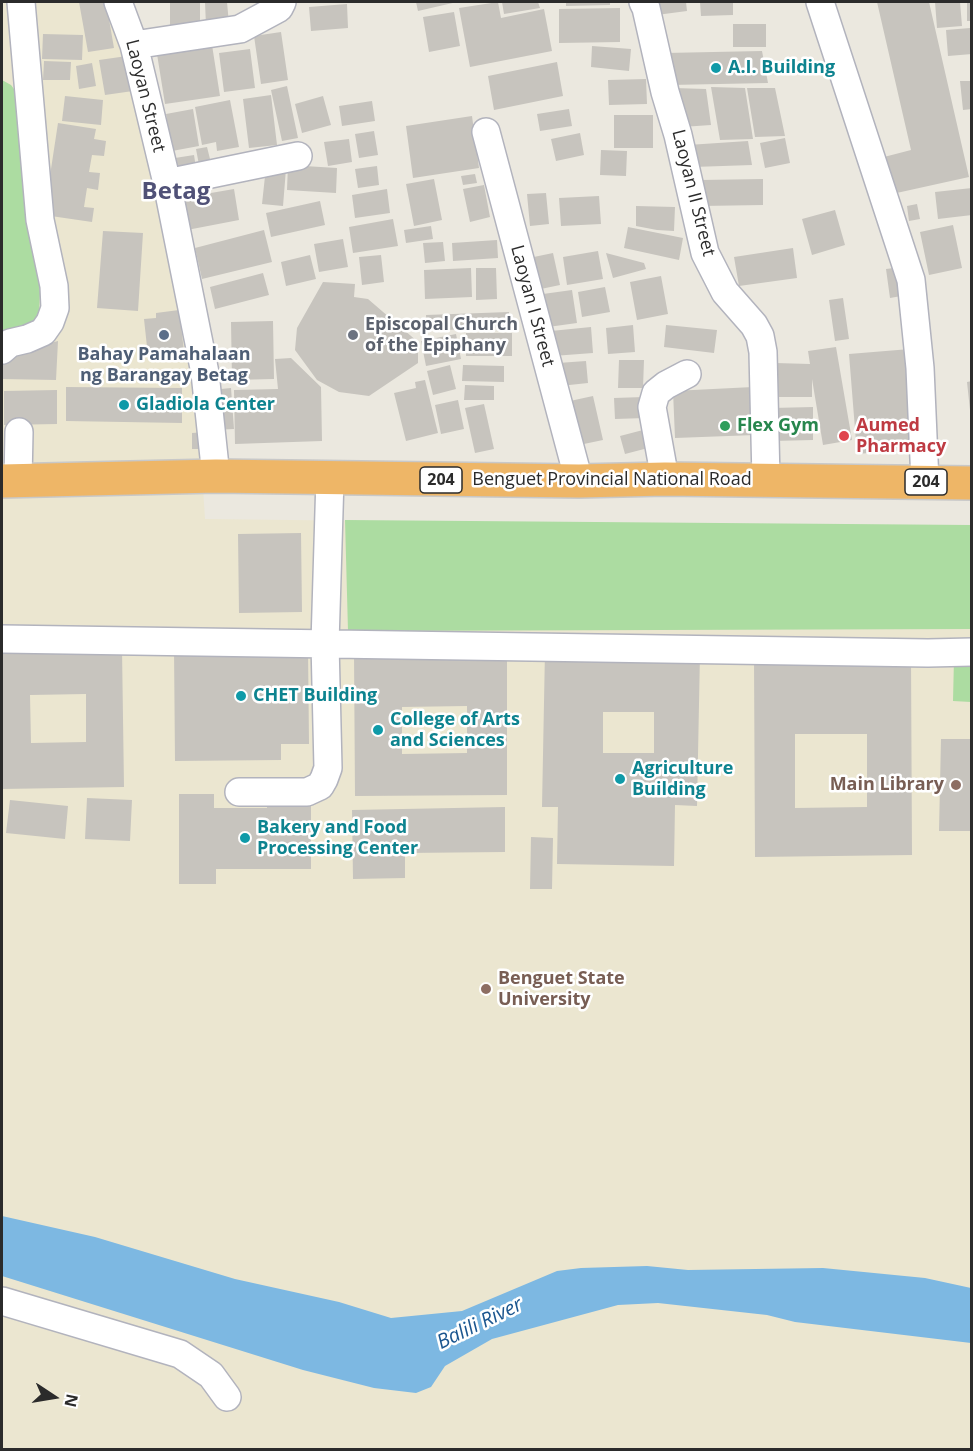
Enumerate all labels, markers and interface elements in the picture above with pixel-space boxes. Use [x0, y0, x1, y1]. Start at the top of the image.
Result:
street label: Laoyan Street [121, 37, 169, 155]
place label: A.I. Building [728, 57, 835, 79]
marker: A.I. Building [709, 61, 723, 75]
street label: Laoyan II Street [667, 127, 719, 259]
district label: Betag [142, 178, 210, 206]
street label: Laoyan I Street [505, 243, 559, 369]
place label: Episcopal Church of the Epiphany [365, 314, 518, 356]
marker: Bahay Pamahalaan ng Barangay Betag [157, 328, 171, 342]
marker: Episcopal Church of the Epiphany [346, 328, 360, 342]
place label: Bahay Pamahalaan ng Barangay Betag [77, 344, 251, 386]
place label: Gladiola Center [136, 394, 275, 416]
marker: Gladiola Center [117, 398, 131, 412]
place label: Flex Gym [737, 415, 819, 437]
place label: Aumed Pharmacy [856, 415, 946, 458]
marker: Flex Gym [718, 419, 732, 433]
marker: Aumed Pharmacy [837, 429, 851, 443]
road number: 204 [420, 467, 462, 493]
street label: Benguet Provincial National Road [472, 469, 752, 491]
road number: 204 [905, 469, 947, 495]
place label: CHET Building [253, 685, 377, 707]
marker: CHET Building [234, 689, 248, 703]
place label: College of Arts and Sciences [390, 709, 520, 752]
marker: College of Arts and Sciences [371, 723, 385, 737]
place label: Agriculture Building [632, 758, 733, 800]
marker: Agriculture Building [613, 772, 627, 786]
place label: Main Library [830, 774, 944, 796]
marker: Main Library [949, 778, 963, 792]
place label: Bakery and Food Processing Center [257, 817, 418, 860]
marker: Bakery and Food Processing Center [238, 831, 252, 845]
place label: Benguet State University [498, 968, 625, 1010]
marker: Benguet State University [479, 982, 493, 996]
water label: Balili River [433, 1293, 527, 1355]
north arrow [24, 1367, 84, 1427]
text: N [59, 1392, 84, 1409]

